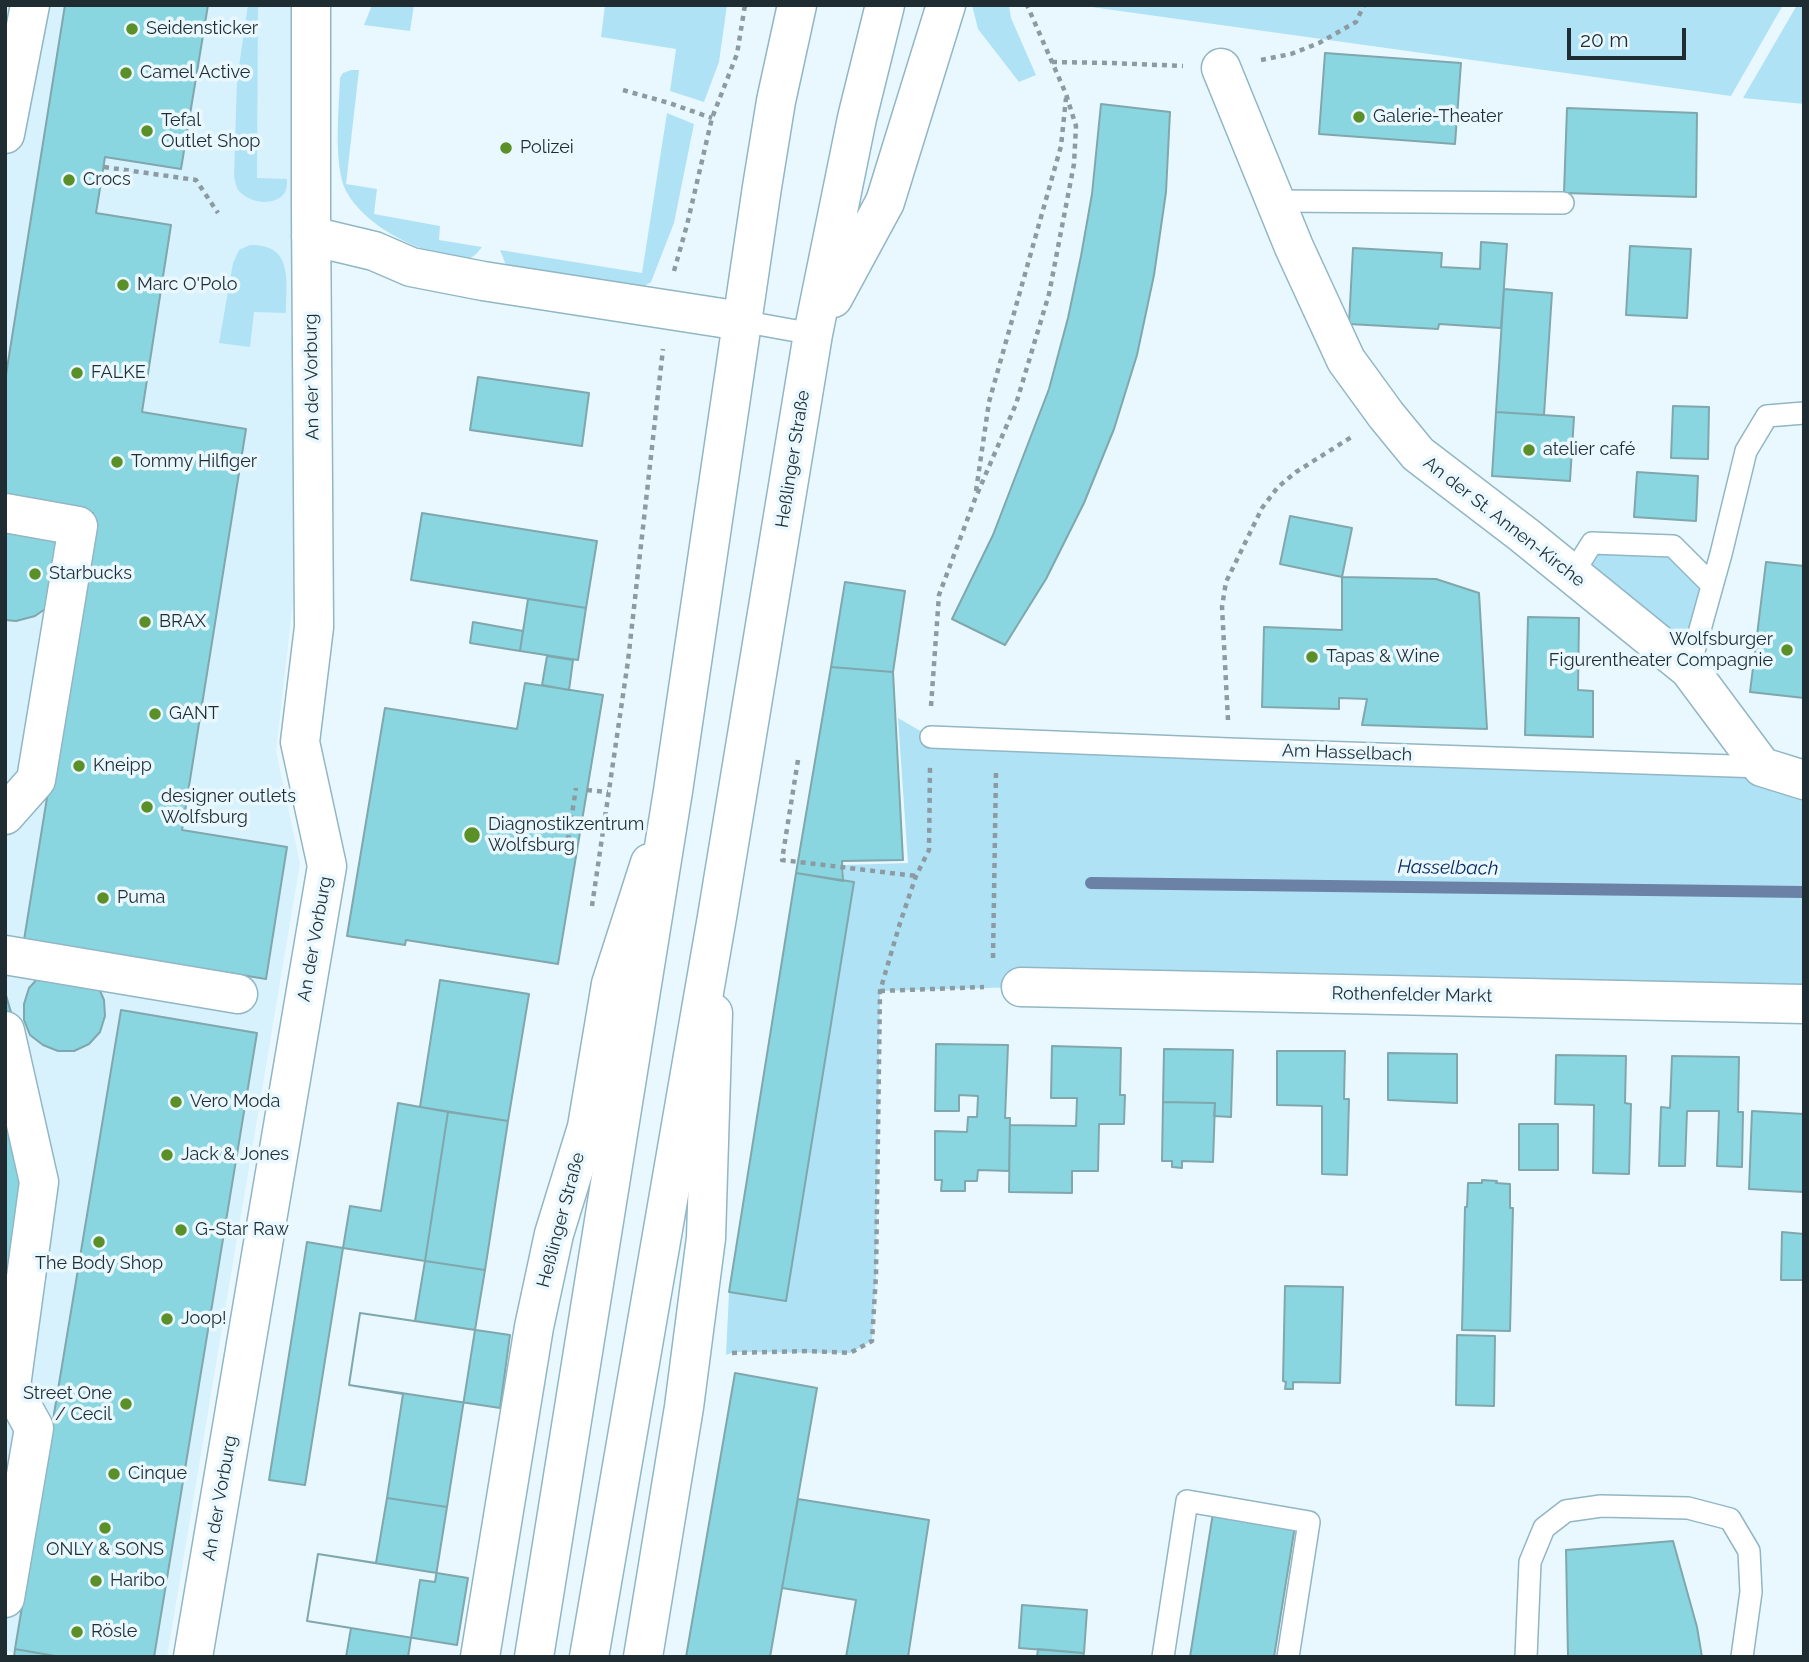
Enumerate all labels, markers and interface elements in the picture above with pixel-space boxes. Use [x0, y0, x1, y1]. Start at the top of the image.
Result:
scale bar [1571, 14, 1690, 58]
place label: Seidensticker [146, 18, 258, 40]
marker: Seidensticker [124, 21, 140, 37]
text: 20 m [1580, 27, 1628, 52]
place label: Camel Active [140, 62, 250, 84]
marker: Camel Active [118, 65, 134, 81]
place label: Galerie-Theater [1373, 106, 1503, 128]
marker: Galerie-Theater [1351, 109, 1367, 125]
place label: Tefal Outlet Shop [161, 110, 260, 152]
marker: Tefal Outlet Shop [139, 123, 155, 139]
place label: Polizei [520, 137, 574, 159]
marker: Polizei [498, 140, 514, 156]
place label: Crocs [83, 169, 131, 191]
marker: Crocs [61, 172, 77, 188]
place label: Marc O'Polo [137, 274, 237, 296]
marker: Marc O'Polo [115, 277, 131, 293]
street label: An der Vorburg [300, 313, 324, 441]
place label: FALKE [91, 362, 146, 384]
marker: FALKE [69, 365, 85, 381]
street label: Heßlinger Straße [771, 389, 815, 529]
place label: atelier café [1543, 439, 1635, 461]
marker: atelier café [1521, 442, 1537, 458]
place label: Tommy Hilfiger [131, 451, 257, 473]
street label: An der St. Annen-Kirche [1419, 452, 1589, 592]
marker: Tommy Hilfiger [109, 454, 125, 470]
place label: Starbucks [49, 563, 132, 585]
marker: Starbucks [27, 566, 43, 582]
place label: BRAX [159, 611, 206, 633]
marker: BRAX [137, 614, 153, 630]
place label: Wolfsburger Figurentheater Compagnie [1549, 629, 1773, 672]
marker: Wolfsburger Figurentheater Compagnie [1779, 642, 1795, 658]
place label: Tapas & Wine [1326, 646, 1440, 668]
marker: Tapas & Wine [1304, 649, 1320, 665]
place label: GANT [169, 703, 219, 725]
marker: GANT [147, 706, 163, 722]
street label: Am Hasselbach [1281, 740, 1413, 766]
place label: Kneipp [93, 755, 152, 777]
marker: Kneipp [71, 758, 87, 774]
place label: designer outlets Wolfsburg [161, 786, 296, 828]
marker: designer outlets Wolfsburg [139, 799, 155, 815]
place label: Diagnostikzentrum Wolfsburg [488, 814, 644, 856]
marker: Diagnostikzentrum Wolfsburg [462, 825, 482, 845]
water label: Hasselbach [1397, 856, 1499, 880]
street label: An der Vorburg [293, 875, 337, 1003]
place label: Puma [117, 887, 165, 909]
marker: Puma [95, 890, 111, 906]
street label: Rothenfelder Markt [1331, 983, 1493, 1007]
place label: Vero Moda [190, 1091, 280, 1113]
marker: Vero Moda [168, 1094, 184, 1110]
place label: Jack & Jones [181, 1144, 289, 1166]
marker: Jack & Jones [159, 1147, 175, 1163]
street label: Heßlinger Straße [533, 1150, 589, 1290]
place label: G-Star Raw [195, 1219, 289, 1241]
marker: G-Star Raw [173, 1222, 189, 1238]
marker: The Body Shop [91, 1234, 107, 1250]
place label: The Body Shop [35, 1253, 163, 1275]
place label: Joop! [181, 1308, 227, 1330]
marker: Joop! [159, 1311, 175, 1327]
place label: Street One / Cecil [23, 1383, 112, 1426]
marker: Street One / Cecil [118, 1396, 134, 1412]
street label: An der Vorburg [198, 1434, 242, 1562]
place label: Cinque [128, 1463, 187, 1485]
marker: Cinque [106, 1466, 122, 1482]
marker: ONLY & SONS [97, 1520, 113, 1536]
place label: ONLY & SONS [46, 1539, 164, 1561]
place label: Haribo [110, 1570, 165, 1592]
marker: Haribo [88, 1573, 104, 1589]
place label: Rösle [91, 1621, 137, 1643]
marker: Rösle [69, 1624, 85, 1640]

